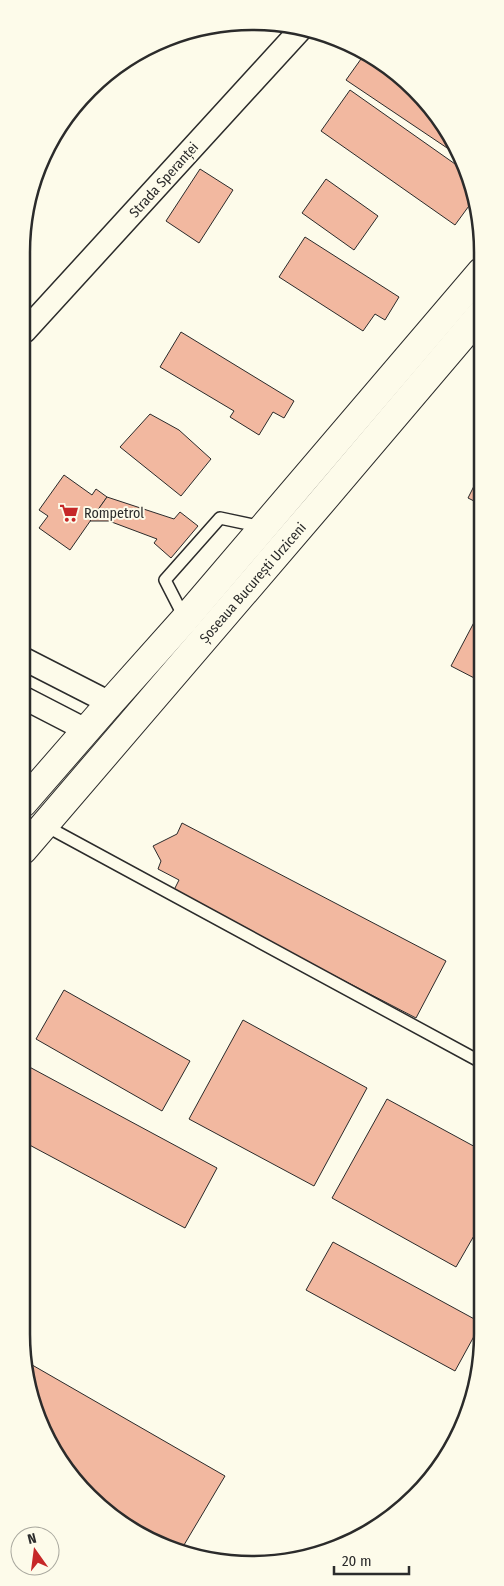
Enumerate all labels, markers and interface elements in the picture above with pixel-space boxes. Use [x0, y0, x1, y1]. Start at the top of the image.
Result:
street label: Strada Speranței [126, 139, 203, 222]
supermarket icon: Rompetrol [58, 502, 80, 524]
place label: Rompetrol [84, 505, 144, 522]
street label: Șoseaua București Urziceni [196, 519, 311, 647]
north arrow [10, 1526, 60, 1576]
text: N [26, 1530, 38, 1548]
scale bar [334, 1544, 409, 1576]
text: 20 m [342, 1552, 372, 1570]

